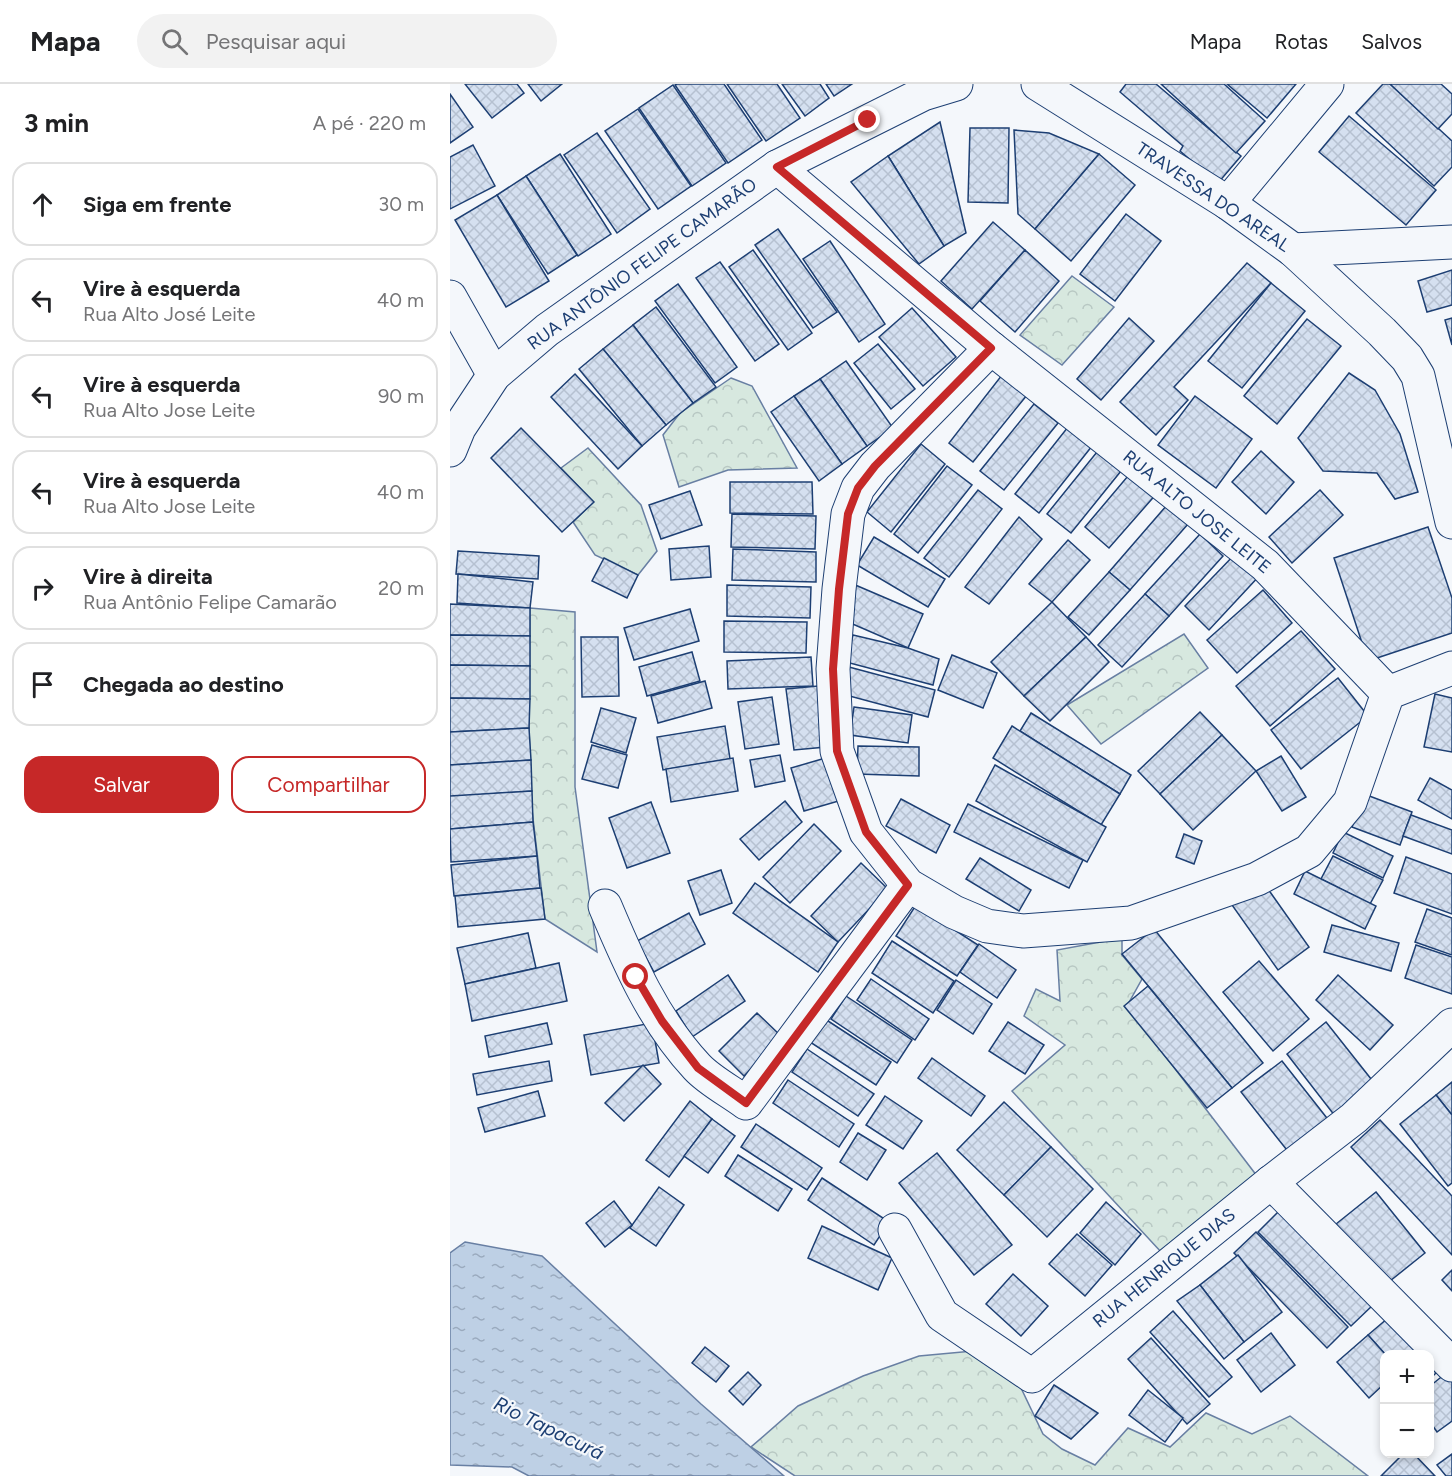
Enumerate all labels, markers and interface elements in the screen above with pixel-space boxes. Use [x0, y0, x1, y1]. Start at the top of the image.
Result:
search box [137, 14, 557, 68]
text: Mapa [30, 24, 101, 58]
icon: search [158, 25, 191, 58]
text: Pesquisar aqui [206, 28, 346, 55]
text: Mapa [1190, 29, 1241, 54]
text: Rotas [1274, 29, 1328, 54]
text: Salvos [1361, 29, 1422, 54]
route end [854, 106, 880, 132]
text: 3 min [24, 107, 89, 139]
text: A pé · 220 m [313, 111, 426, 135]
street label: TRAVESSA DO AREAL [1132, 137, 1295, 257]
street label: RUA ANTÔNIO FELIPE CAMARÃO [523, 173, 761, 355]
icon: ahead [26, 188, 59, 221]
text: Siga em frente [83, 191, 231, 218]
text: 30 m [378, 192, 424, 216]
text: Vire à esquerda [83, 275, 241, 302]
icon: left [26, 284, 59, 317]
text: 40 m [377, 288, 424, 312]
text: Rua Alto José Leite [83, 302, 255, 326]
text: Vire à esquerda [83, 371, 241, 398]
icon: left [26, 380, 59, 413]
text: 90 m [378, 384, 424, 408]
text: Rua Alto Jose Leite [83, 398, 255, 422]
street label: RUA ALTO JOSE LEITE [1119, 446, 1275, 578]
text: Vire à esquerda [83, 467, 241, 494]
icon: left [26, 476, 59, 509]
text: 40 m [377, 480, 424, 504]
text: Rua Alto Jose Leite [83, 494, 255, 518]
text: Vire à direita [83, 563, 213, 590]
icon: right [26, 572, 59, 605]
text: 20 m [378, 576, 424, 600]
text: Rua Antônio Felipe Camarão [83, 590, 337, 614]
icon: arrive [26, 668, 59, 701]
text: Chegada ao destino [83, 671, 284, 698]
button: Salvar [24, 756, 219, 813]
button: Compartilhar [231, 756, 426, 813]
route start [622, 963, 648, 989]
street label: RUA HENRIQUE DIAS [1088, 1204, 1240, 1332]
map controls [1380, 1350, 1434, 1458]
button: + [1380, 1350, 1434, 1404]
water label: Rio Tapacurá [490, 1391, 608, 1465]
button: − [1380, 1404, 1434, 1458]

